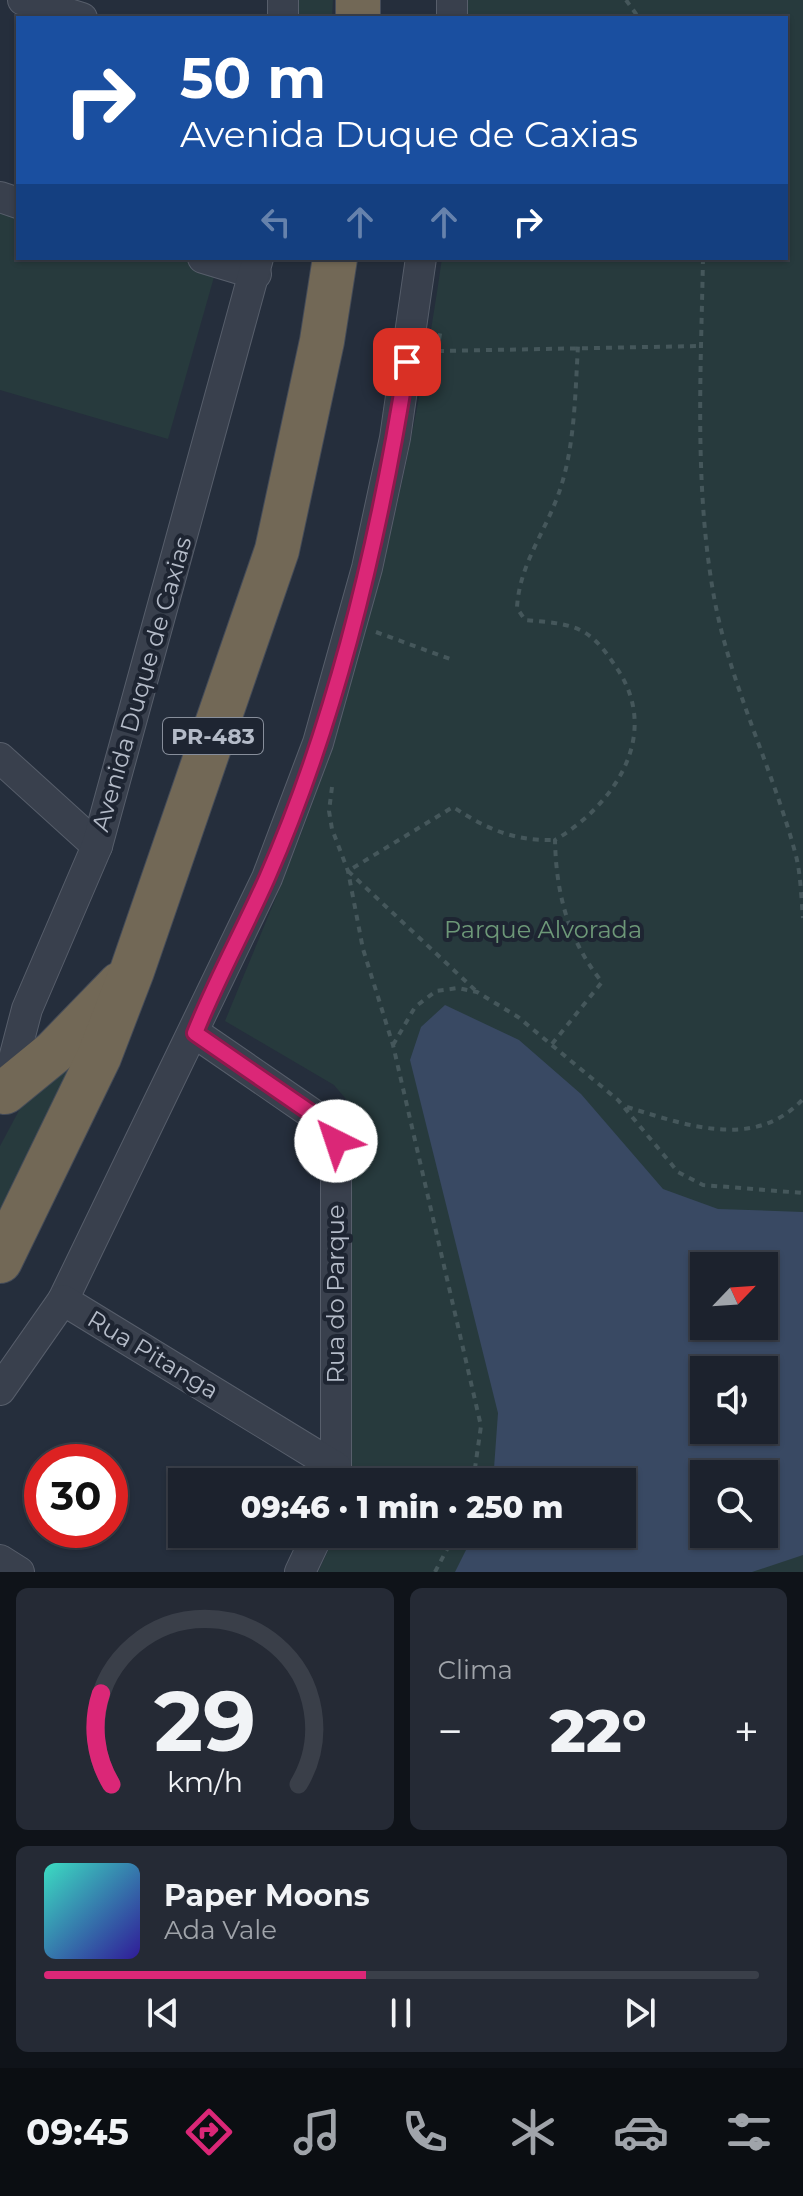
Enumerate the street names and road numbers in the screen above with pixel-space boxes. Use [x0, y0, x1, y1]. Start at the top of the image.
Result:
street label: Avenida Duque de Caxias [85, 533, 198, 835]
road number: PR-483 [163, 718, 263, 754]
street label: Rua do Parque [321, 1205, 350, 1383]
street label: Rua Pitanga [83, 1304, 224, 1405]

